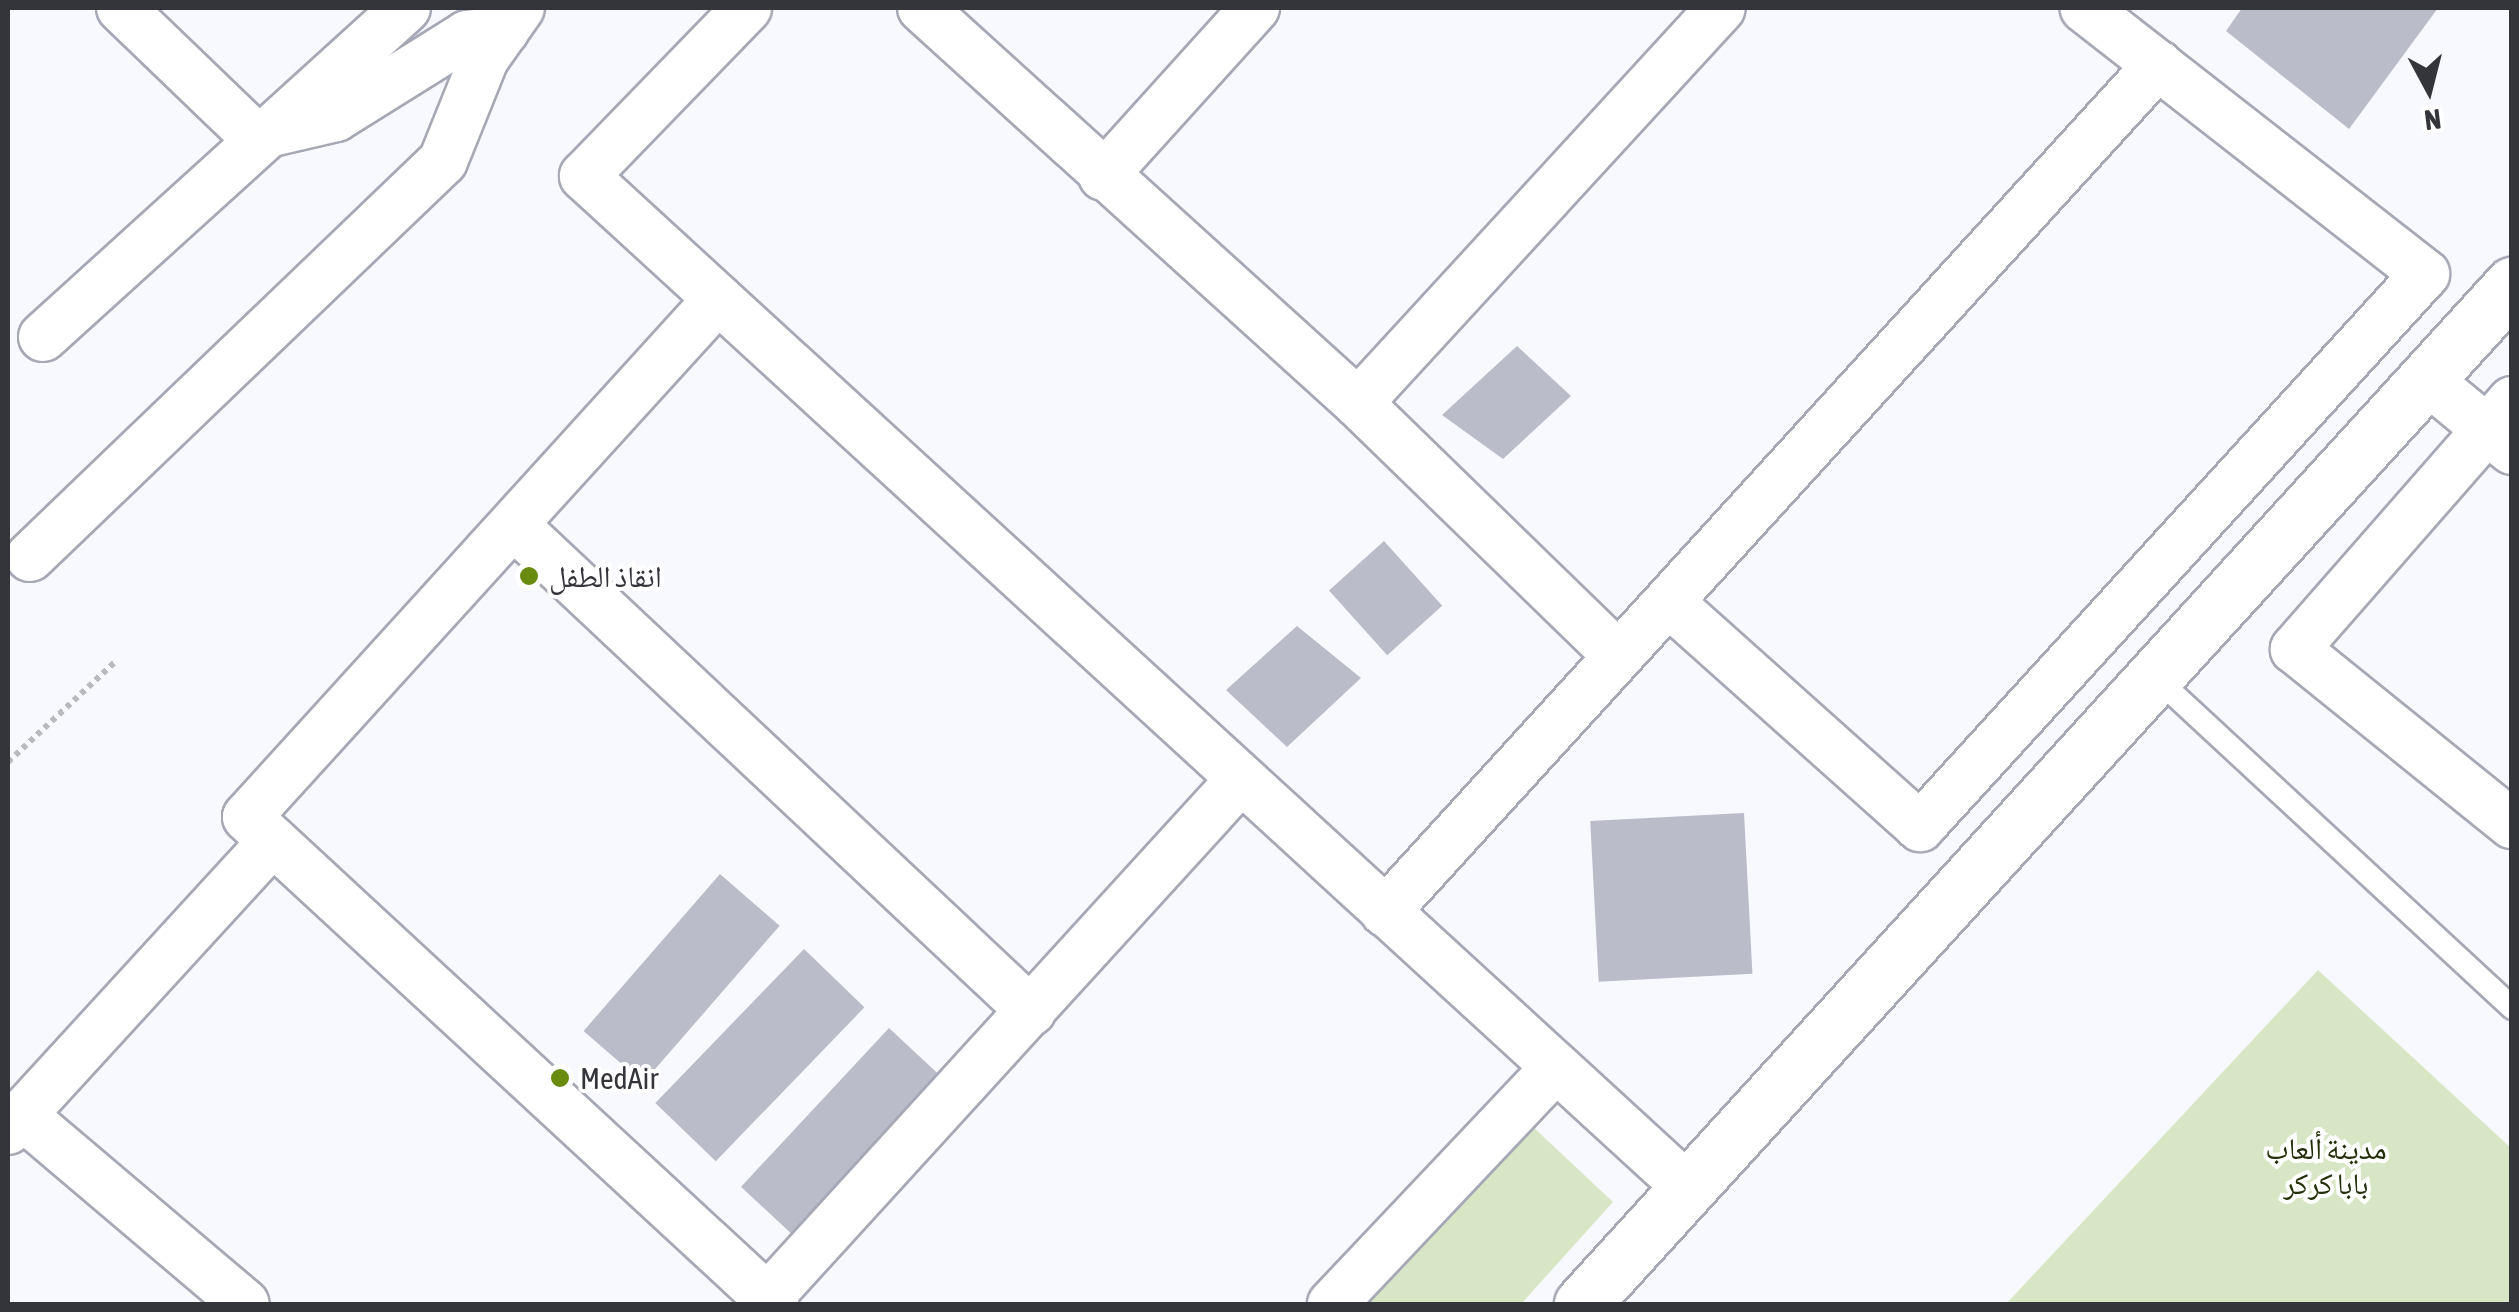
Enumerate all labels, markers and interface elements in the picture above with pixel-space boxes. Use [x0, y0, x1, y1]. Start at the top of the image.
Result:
north arrow [2379, 40, 2479, 140]
text: N [2423, 103, 2443, 137]
place label: انقاذ الطفل [549, 558, 662, 594]
marker: انقاذ الطفل [518, 565, 540, 587]
place label: MedAir [580, 1060, 658, 1096]
marker: MedAir [549, 1067, 571, 1089]
park label: مدينة ألعاب بابا كركر [2265, 1130, 2387, 1200]

